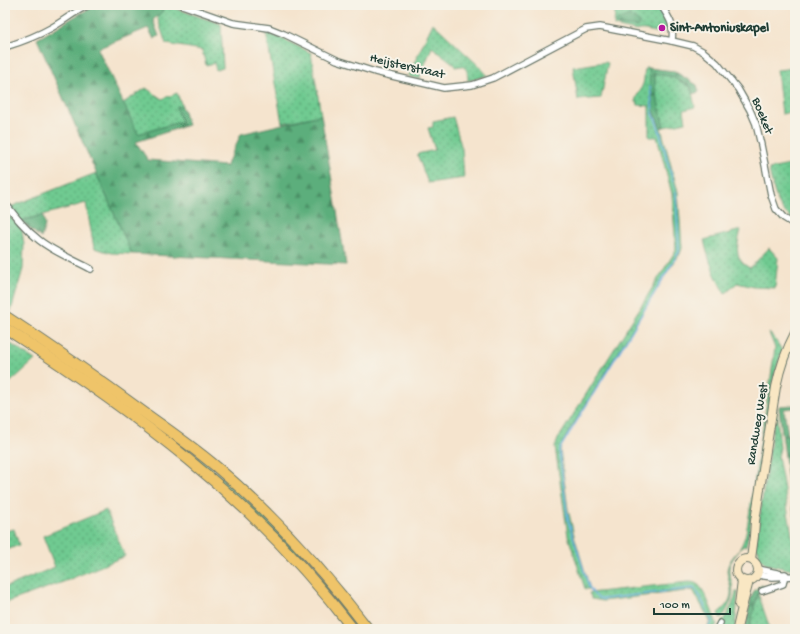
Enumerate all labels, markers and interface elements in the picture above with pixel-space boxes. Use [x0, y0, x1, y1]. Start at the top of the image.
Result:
place label: Sint-Antoniuskapel [670, 21, 769, 37]
marker: Sint-Antoniuskapel [657, 23, 667, 33]
street label: Heijsterstraat [368, 51, 448, 83]
street label: Boeket [748, 95, 777, 138]
street label: Randweg West [744, 380, 772, 466]
scale bar [654, 590, 730, 616]
text: 100 m [659, 599, 690, 613]

